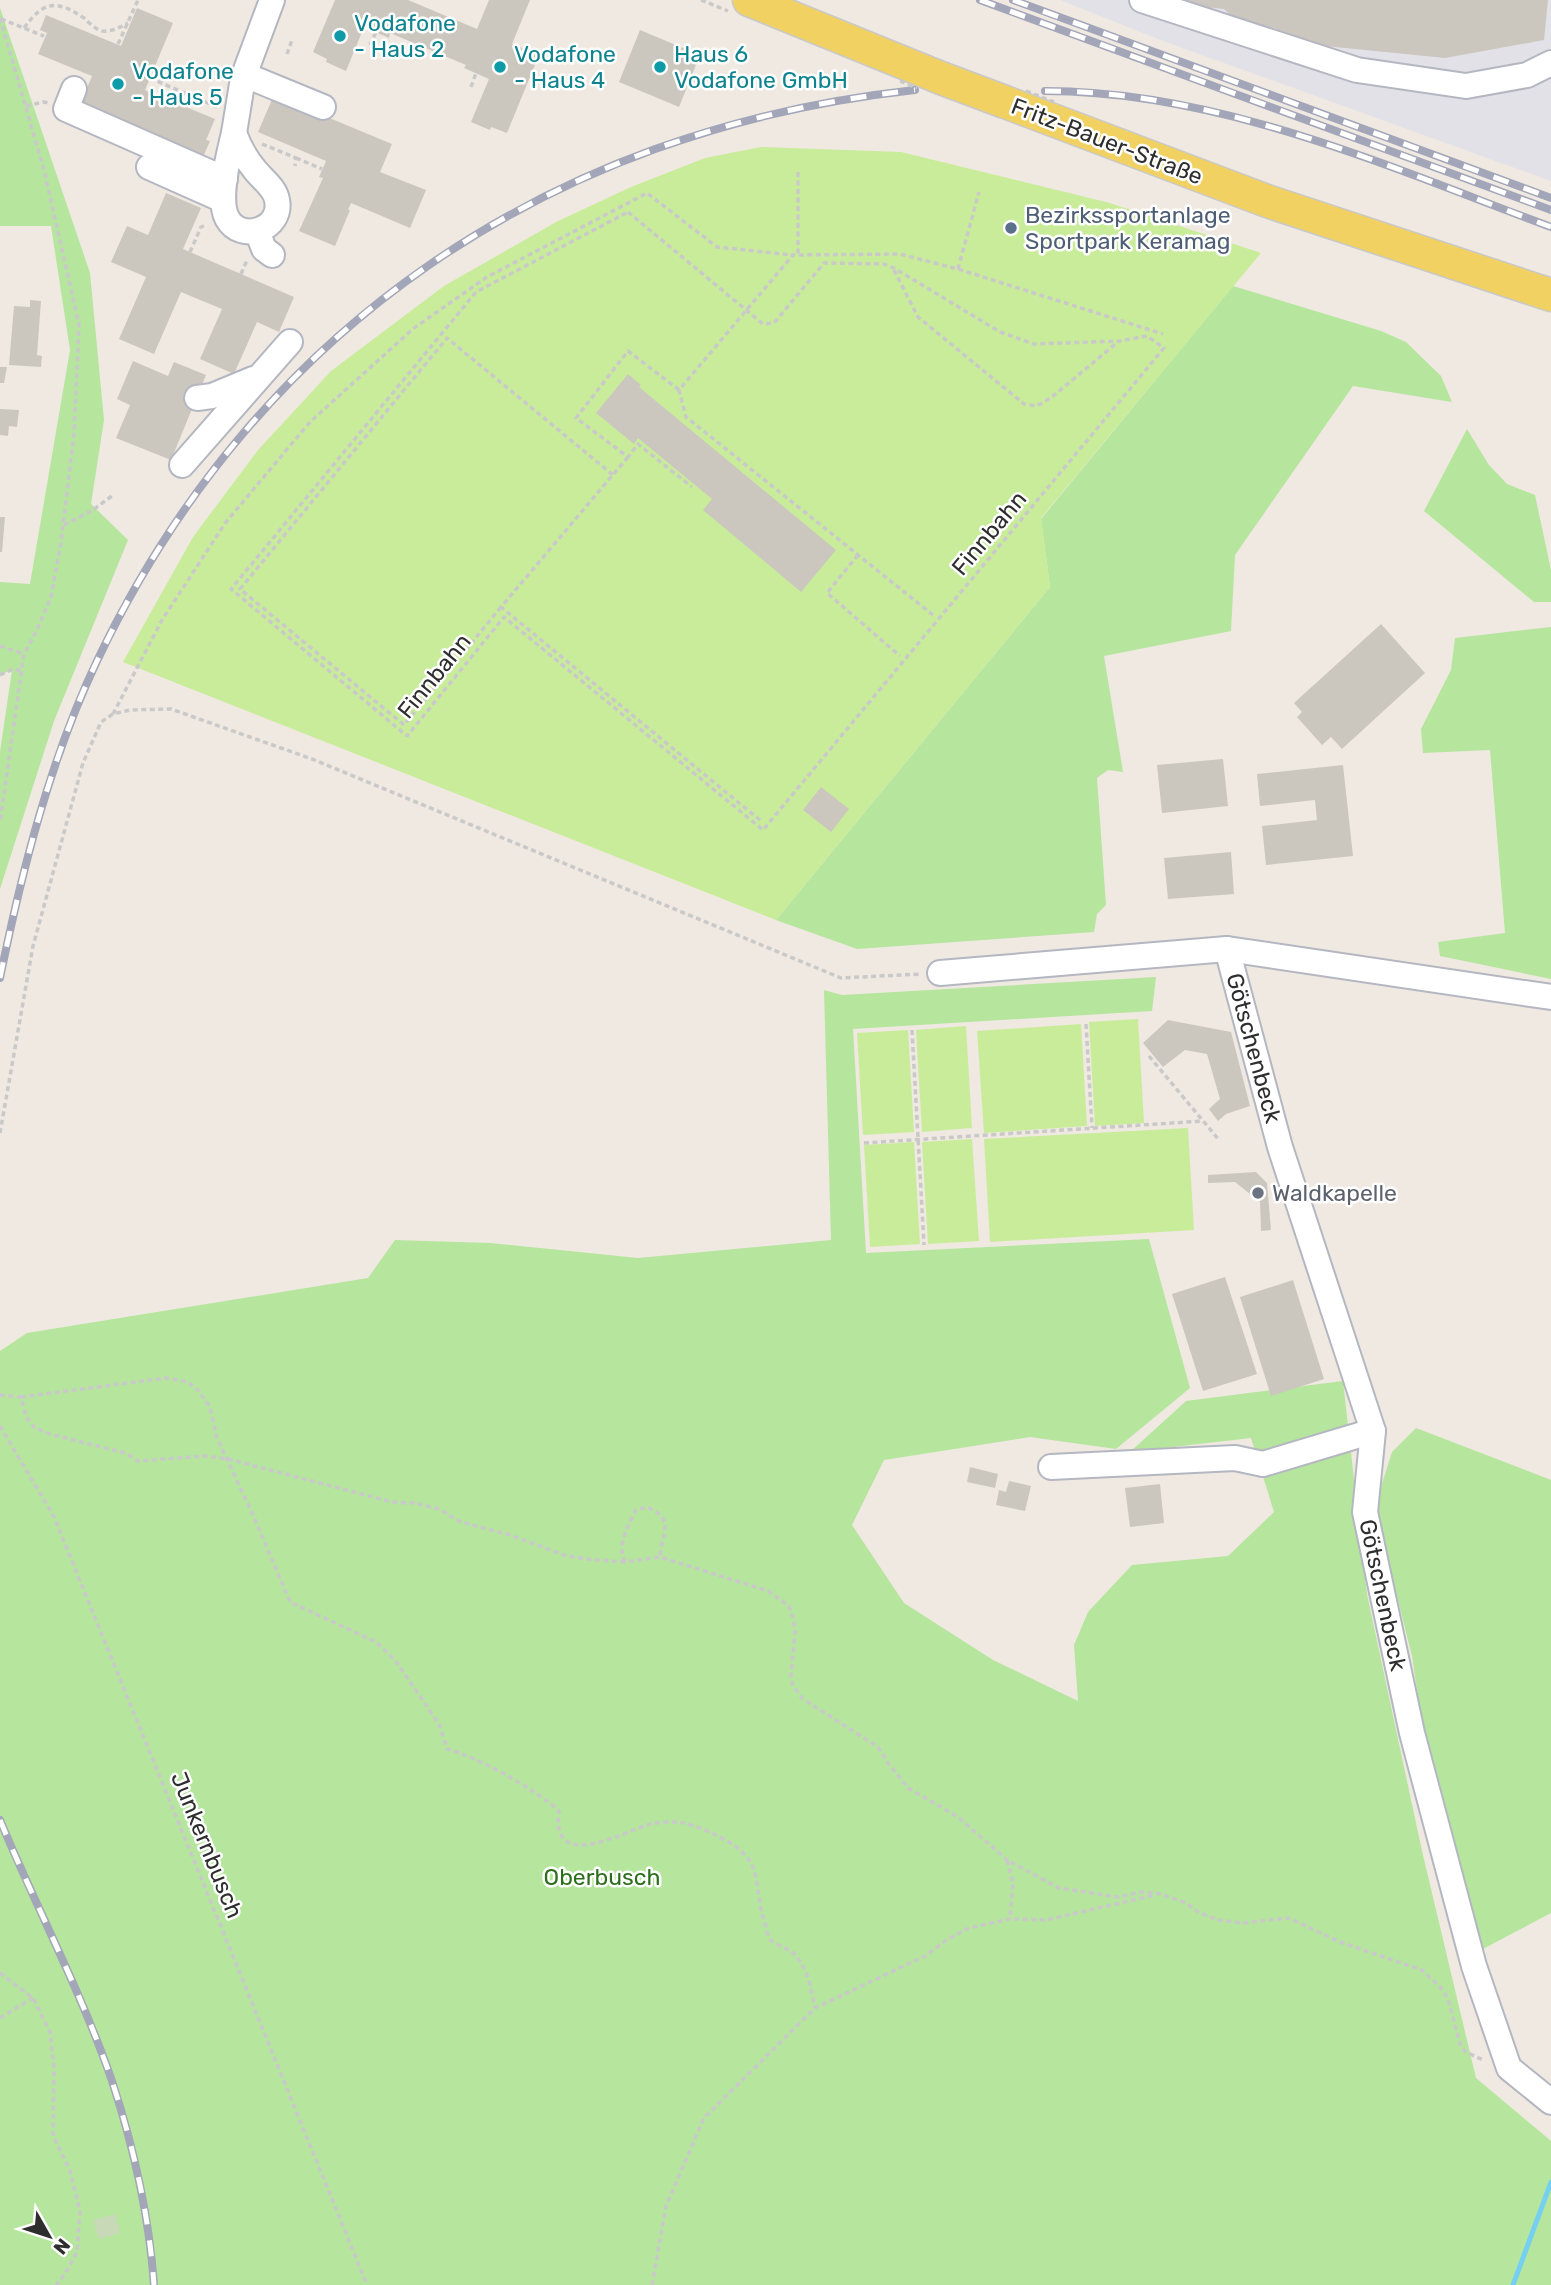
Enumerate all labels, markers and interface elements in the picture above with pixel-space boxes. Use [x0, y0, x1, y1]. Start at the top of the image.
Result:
place label: Vodafone - Haus 2 [354, 9, 456, 63]
marker: Vodafone - Haus 2 [332, 28, 348, 44]
place label: Vodafone - Haus 4 [514, 40, 616, 94]
place label: Haus 6 Vodafone GmbH [674, 40, 848, 94]
place label: Vodafone - Haus 5 [132, 57, 234, 111]
marker: Vodafone - Haus 4 [492, 59, 508, 75]
marker: Haus 6 Vodafone GmbH [652, 59, 668, 75]
marker: Vodafone - Haus 5 [110, 76, 126, 92]
street label: Fritz-Bauer-Straße [1007, 92, 1207, 190]
place label: Bezirkssportanlage Sportpark Keramag [1025, 201, 1231, 255]
marker: Bezirkssportanlage Sportpark Keramag [1003, 220, 1019, 236]
street label: Finnbahn [946, 485, 1032, 581]
street label: Finnbahn [391, 628, 477, 724]
street label: Götschenbeck [1221, 970, 1288, 1126]
place label: Waldkapelle [1272, 1179, 1397, 1207]
marker: Waldkapelle [1250, 1185, 1266, 1201]
street label: Götschenbeck [1353, 1517, 1413, 1673]
street label: Junkernbusch [165, 1768, 249, 1922]
park label: Oberbusch [544, 1863, 660, 1891]
north arrow [14, 2201, 84, 2271]
text: N [49, 2234, 75, 2259]

